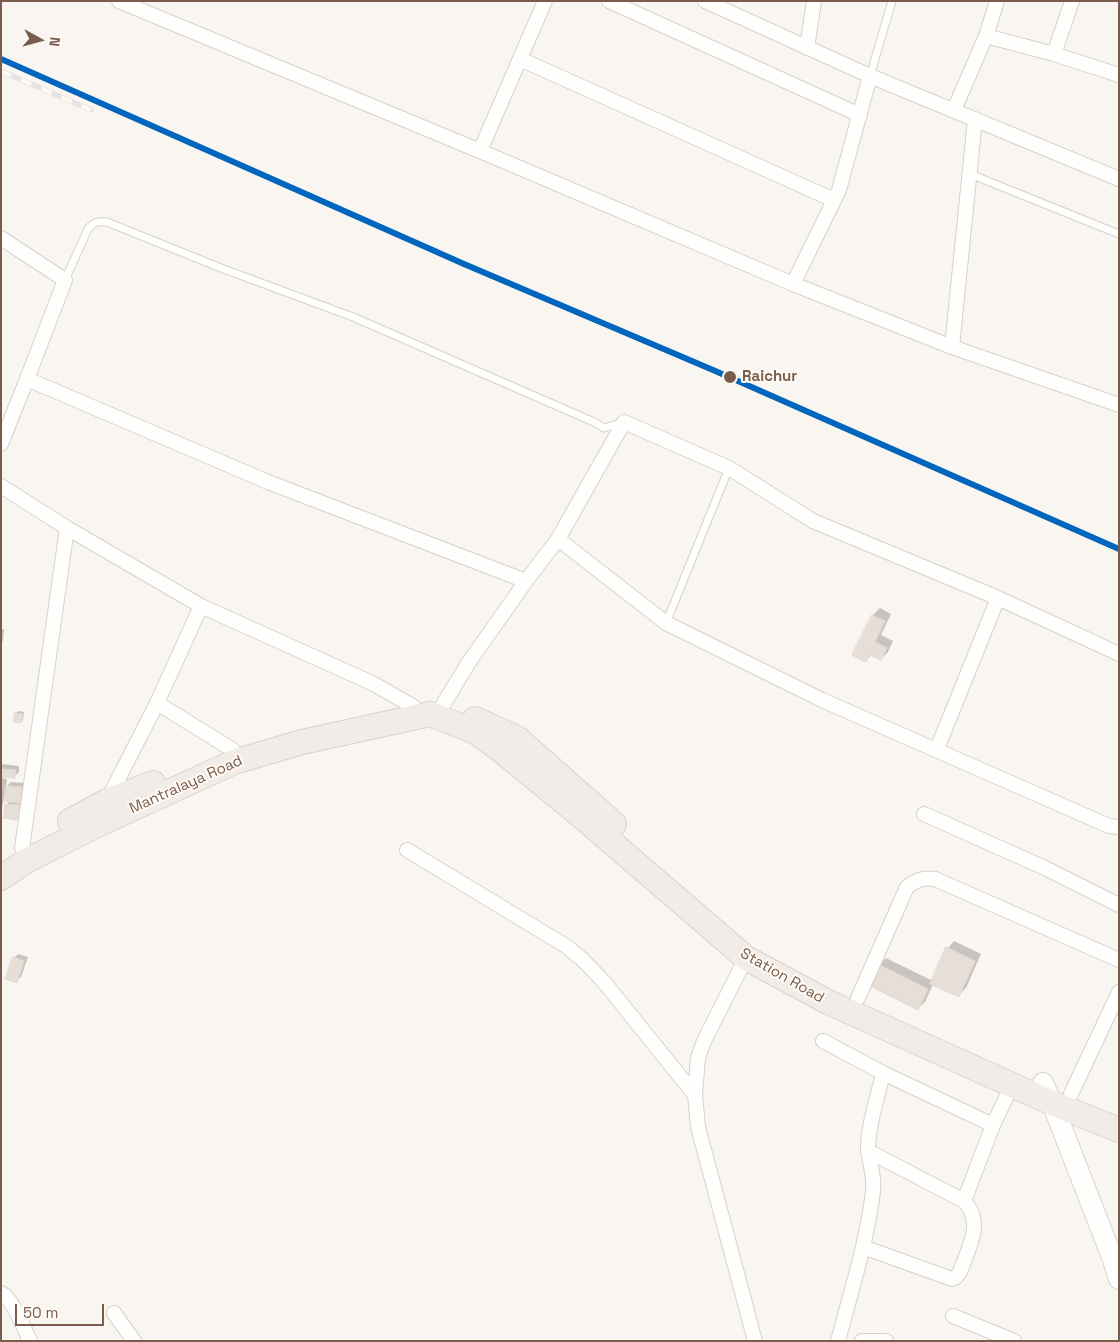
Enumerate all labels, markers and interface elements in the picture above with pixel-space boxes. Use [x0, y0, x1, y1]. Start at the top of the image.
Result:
north arrow [15, 15, 65, 65]
text: N [45, 36, 64, 48]
place label: Raichur [742, 368, 797, 386]
marker: Raichur [722, 369, 738, 385]
street label: Mantralaya Road [127, 752, 245, 818]
street label: Station Road [737, 945, 827, 1007]
scale bar [18, 1294, 106, 1326]
text: 50 m [23, 1303, 58, 1322]

